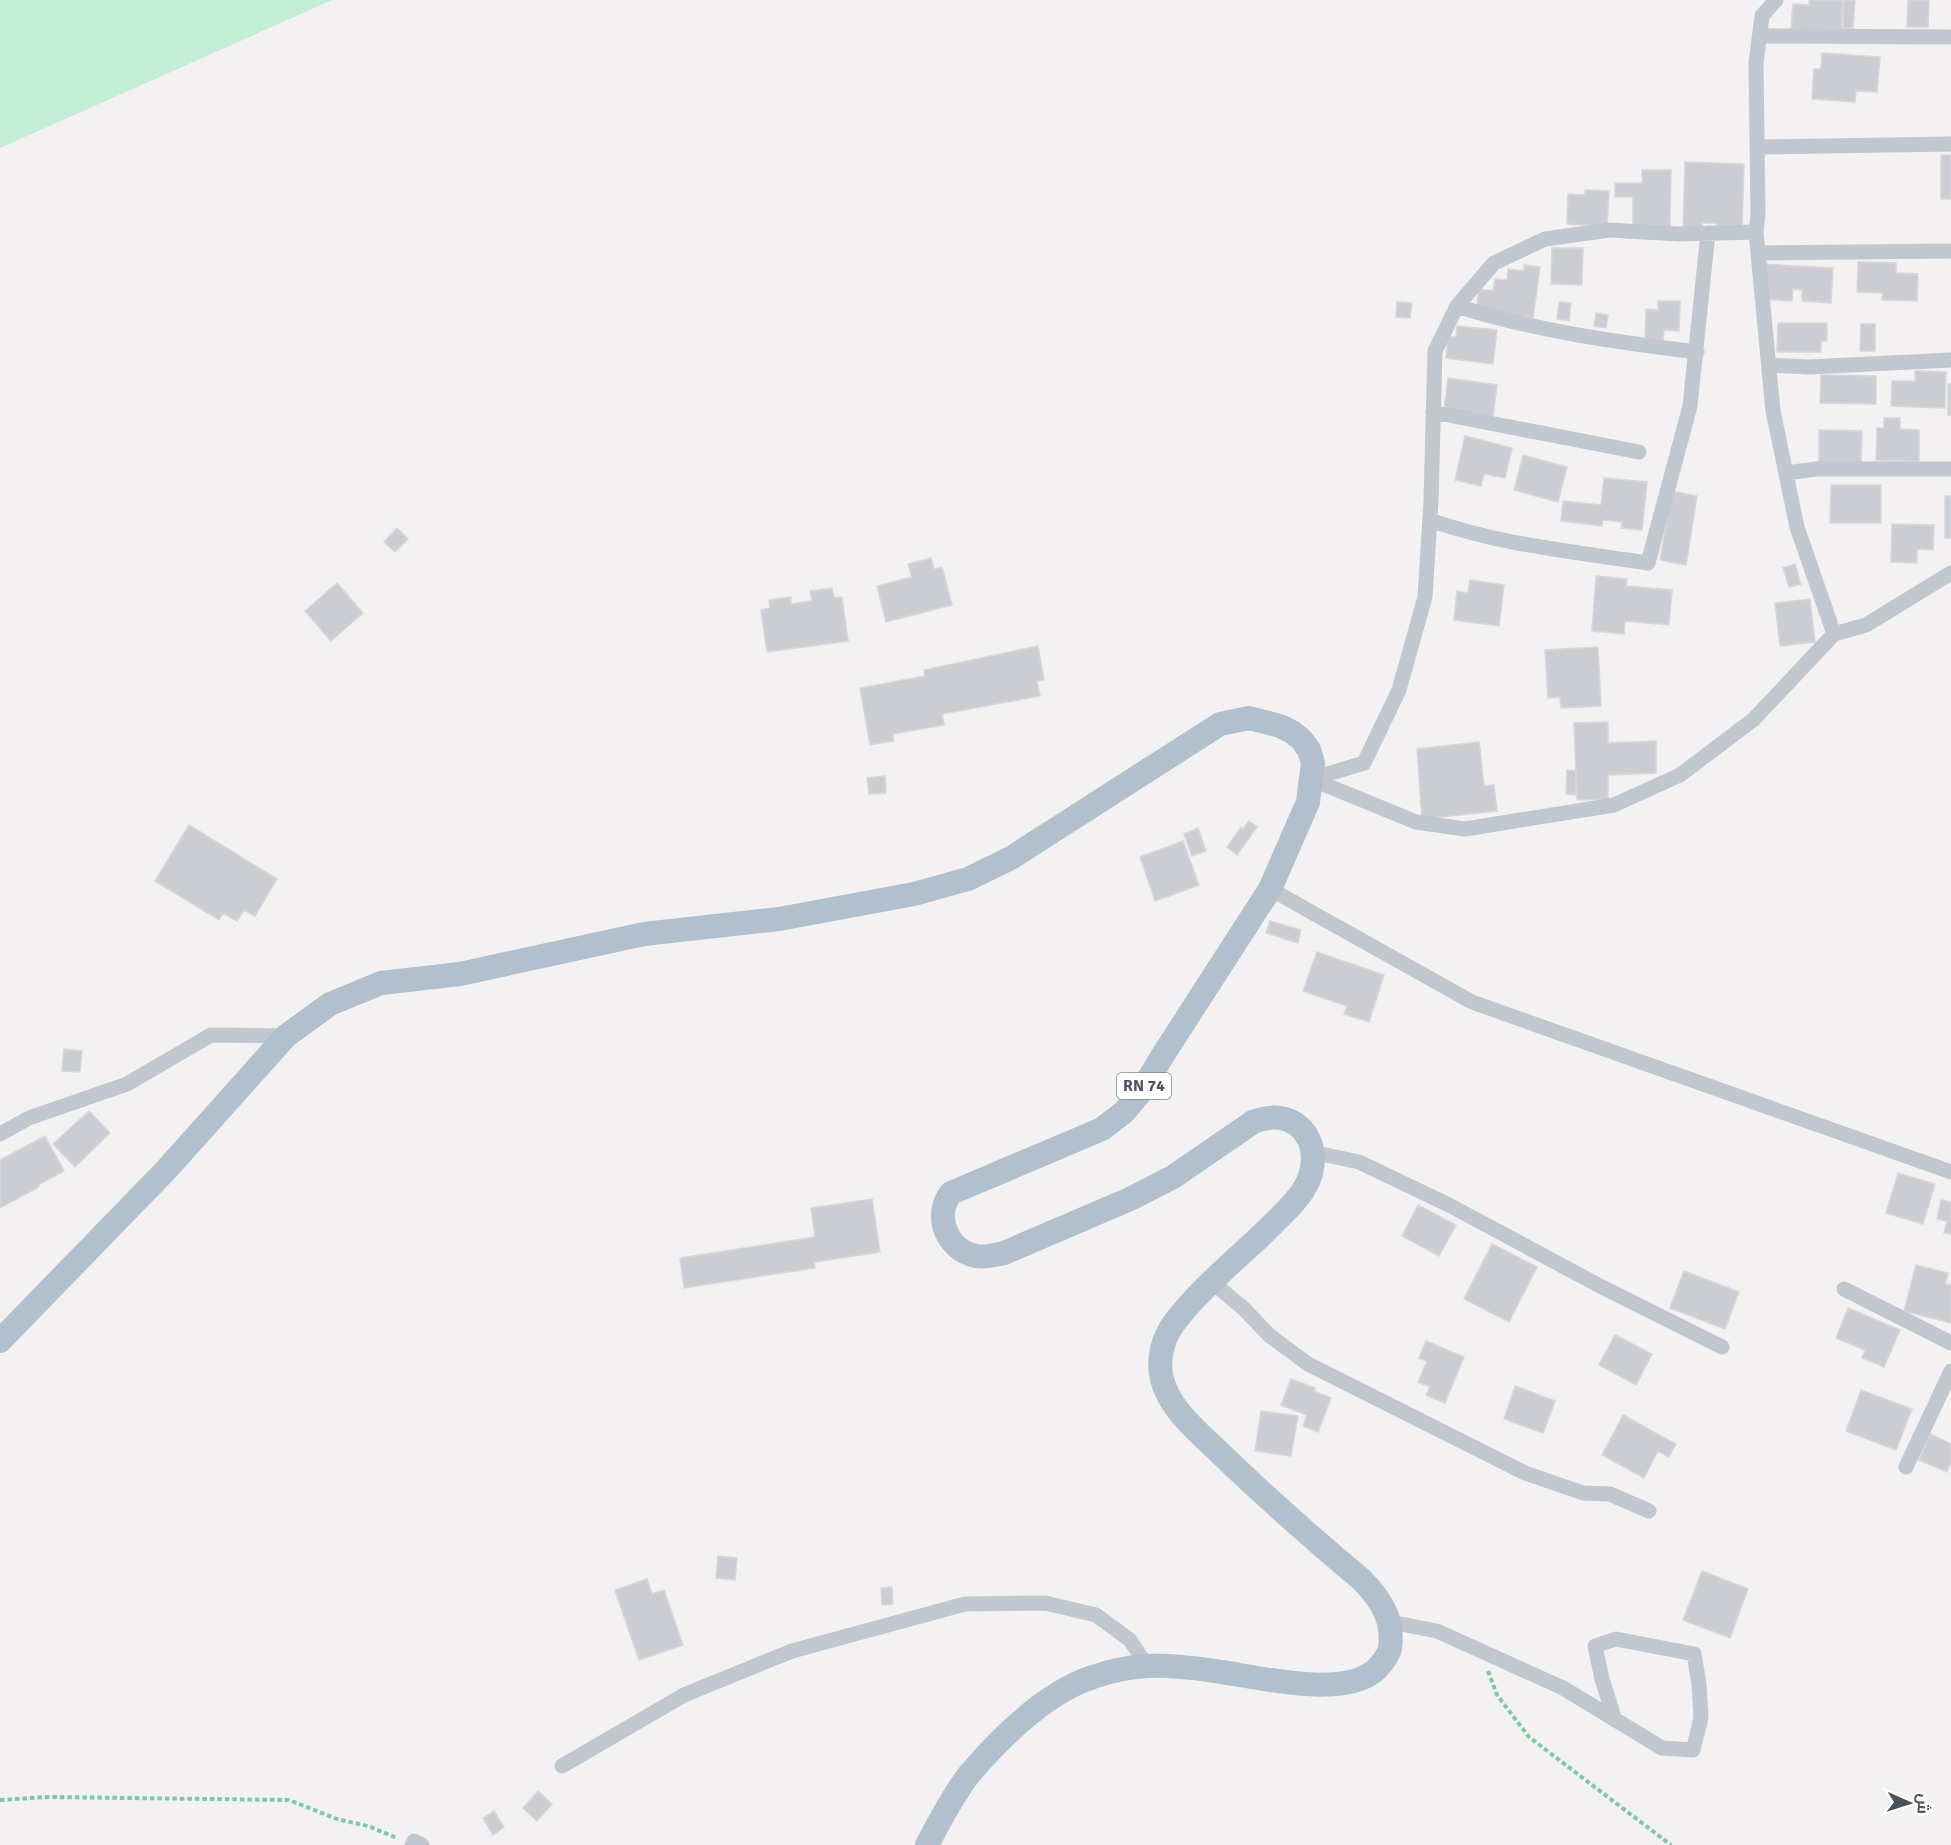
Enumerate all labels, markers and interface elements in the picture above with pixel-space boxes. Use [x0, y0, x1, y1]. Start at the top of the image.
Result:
road number: RN 74 [1117, 1073, 1171, 1099]
north arrow [1879, 1773, 1939, 1833]
text: ش [1912, 1793, 1934, 1815]

